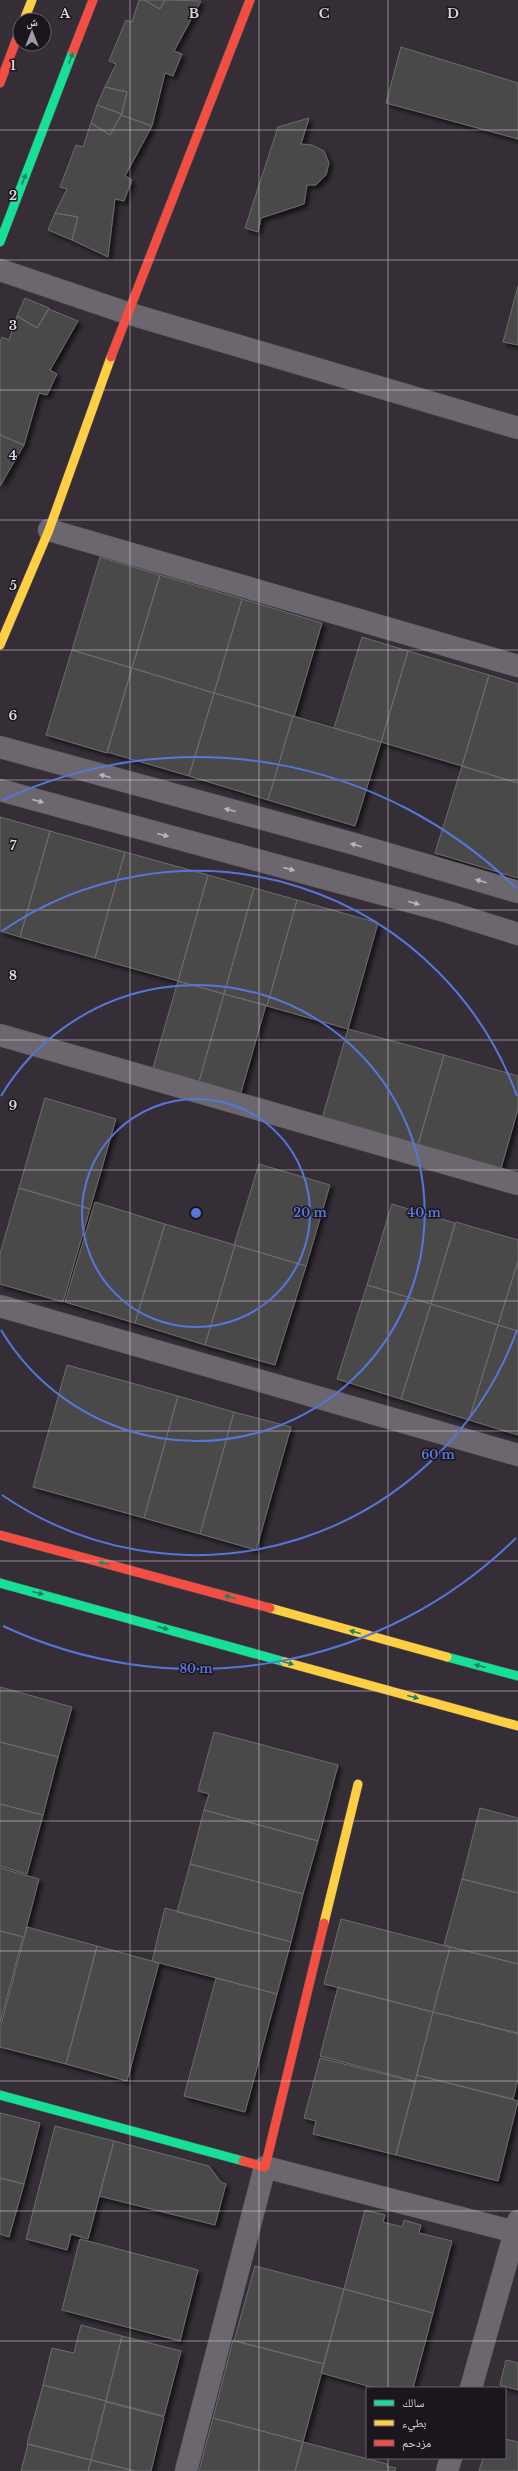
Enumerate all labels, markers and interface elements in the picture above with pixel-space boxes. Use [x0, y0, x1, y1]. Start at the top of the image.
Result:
text: A [59, 5, 71, 22]
text: B [189, 5, 199, 22]
text: C [319, 5, 330, 22]
text: D [447, 5, 459, 22]
north arrow [12, 12, 52, 52]
text: ش [26, 15, 38, 30]
one-way arrow [68, 51, 74, 63]
text: 1 [10, 57, 16, 74]
one-way arrow [22, 173, 28, 185]
text: 2 [9, 187, 17, 204]
text: 3 [9, 317, 17, 334]
text: 4 [9, 447, 18, 464]
text: 5 [9, 577, 17, 594]
text: 6 [9, 707, 18, 724]
one-way arrow [99, 773, 111, 779]
one-way arrow [31, 798, 44, 804]
one-way arrow [224, 807, 236, 813]
one-way arrow [157, 832, 169, 838]
text: 7 [10, 837, 17, 854]
one-way arrow [349, 842, 361, 848]
one-way arrow [283, 866, 295, 872]
one-way arrow [474, 878, 486, 884]
one-way arrow [408, 900, 420, 906]
text: 8 [9, 967, 17, 984]
text: 9 [9, 1097, 18, 1114]
text: 20 m [293, 1205, 327, 1220]
text: 40 m [407, 1205, 441, 1220]
centre of rings [189, 1206, 203, 1220]
text: 60 m [421, 1447, 456, 1462]
one-way arrow [98, 1560, 110, 1566]
one-way arrow [32, 1590, 44, 1596]
one-way arrow [223, 1594, 236, 1600]
one-way arrow [157, 1625, 169, 1631]
one-way arrow [349, 1628, 361, 1634]
one-way arrow [282, 1660, 294, 1666]
text: 80 m [179, 1661, 213, 1676]
one-way arrow [474, 1663, 486, 1669]
one-way arrow [407, 1695, 420, 1701]
legend [366, 2387, 506, 2459]
text: سالك [402, 2395, 424, 2410]
text: بطيء [402, 2415, 426, 2433]
text: مزدحم [402, 2435, 431, 2451]

